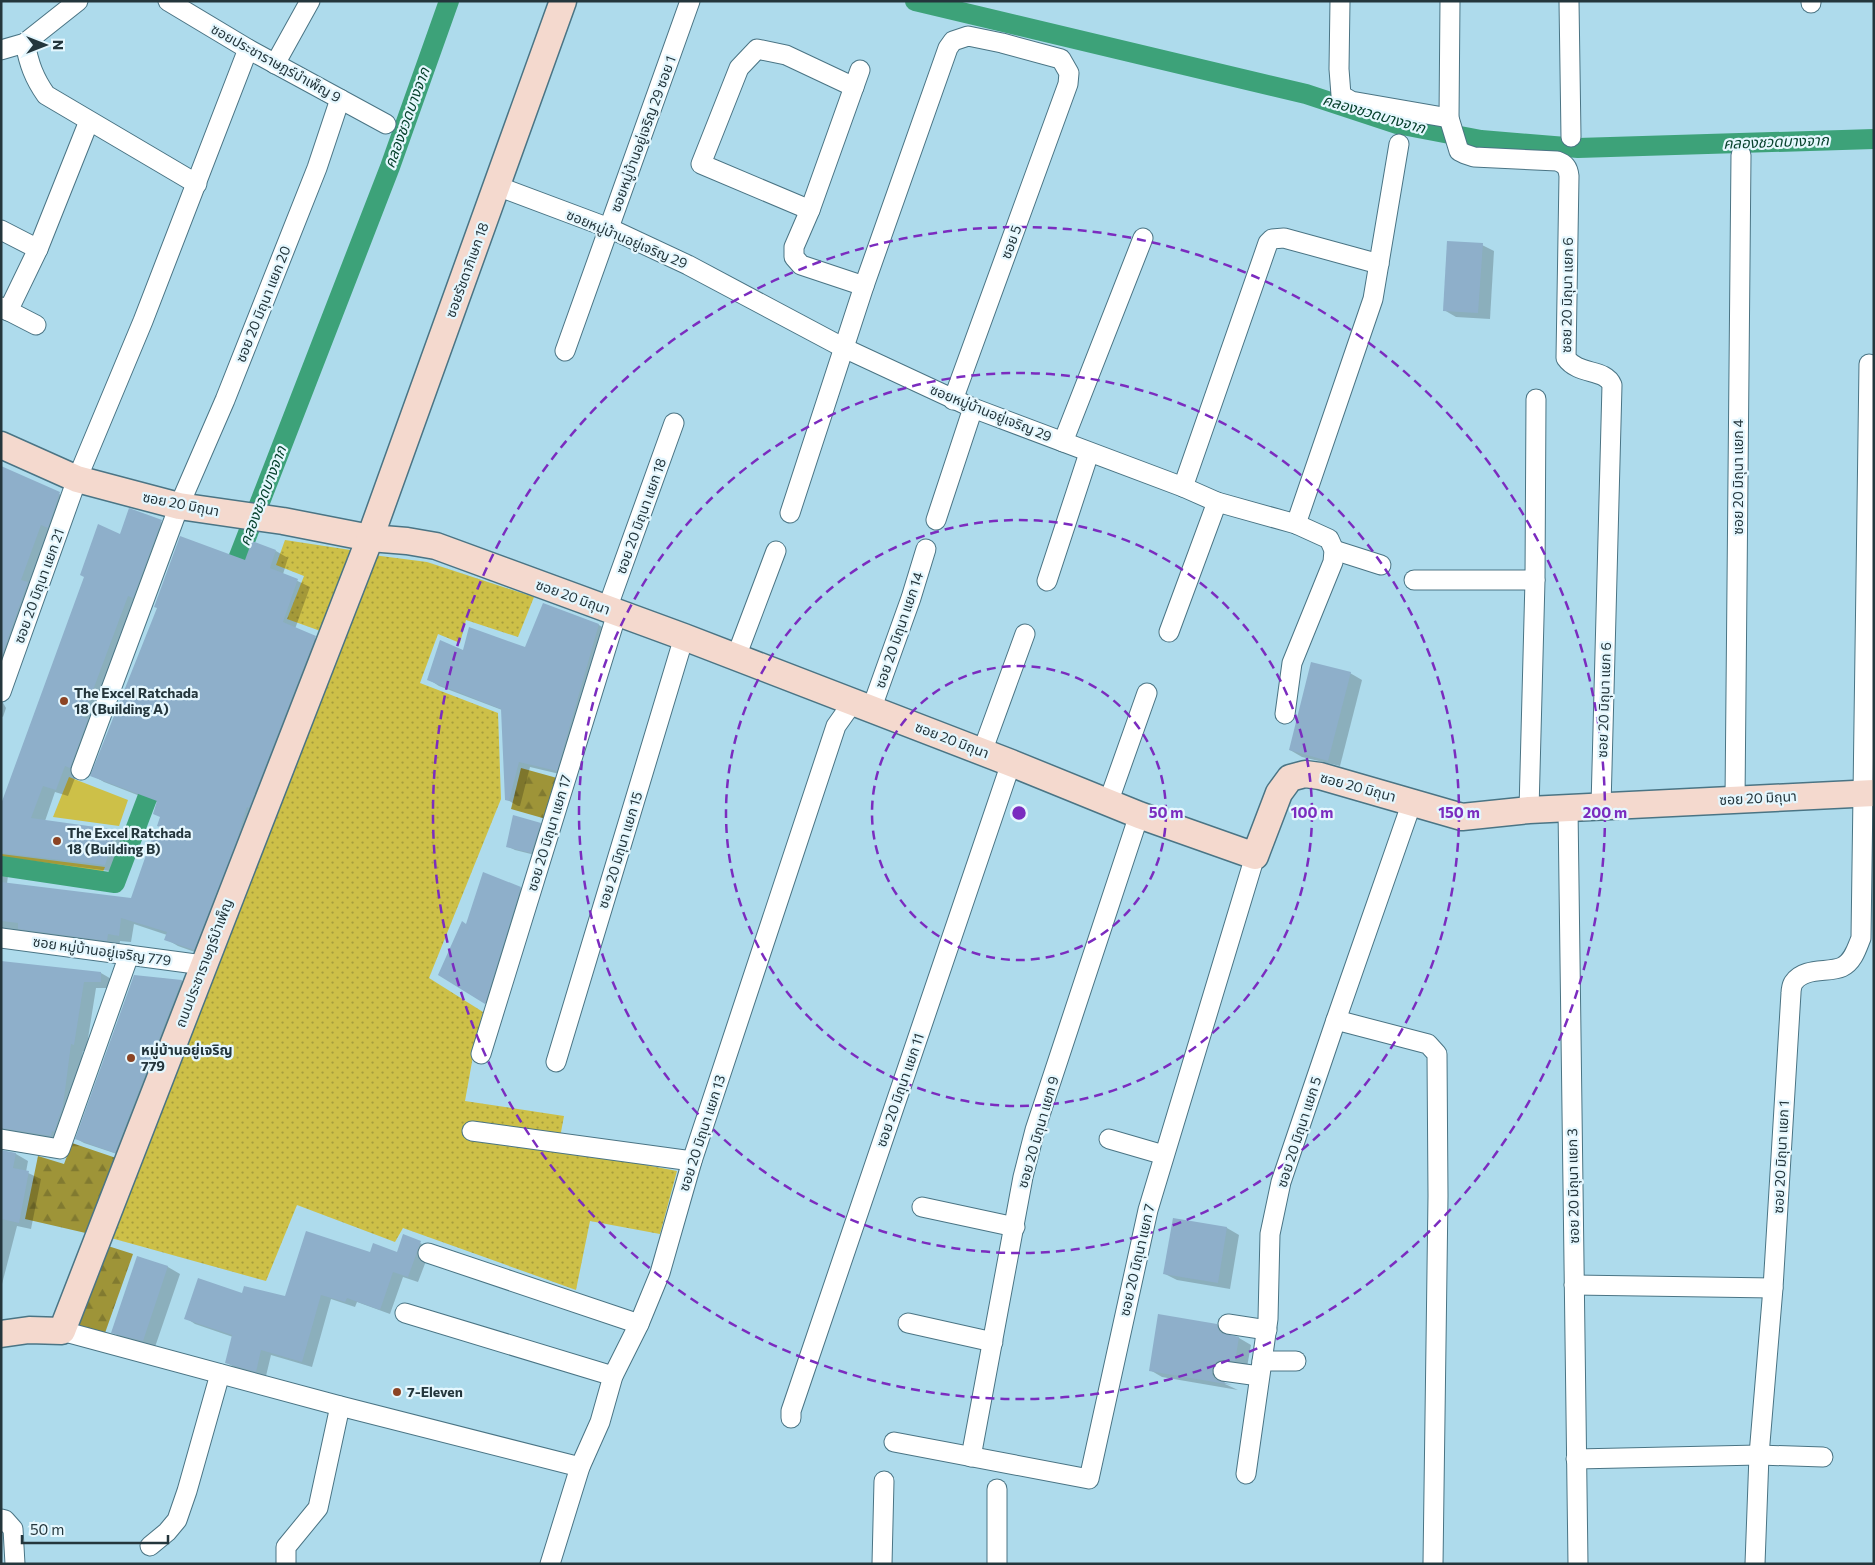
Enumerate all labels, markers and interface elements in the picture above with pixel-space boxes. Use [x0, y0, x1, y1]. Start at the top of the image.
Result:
north arrow [20, 20, 70, 70]
street label: ซอยประชาราษฎร์บำเพ็ญ 9 [208, 20, 344, 105]
text: N [50, 40, 67, 50]
street label: ซอยหมู่บ้านอยู่เจริญ 29 ซอย 1 [606, 53, 680, 215]
water label: คลองชวดบางจาก [380, 64, 433, 170]
water label: คลองชวดบางจาก [1321, 90, 1428, 137]
water label: คลองชวดบางจาก [1723, 130, 1830, 152]
street label: ซอยหมู่บ้านอยู่เจริญ 29 [564, 205, 690, 273]
street label: ซอยรัชดาภิเษก 18 [441, 220, 492, 320]
street label: ซอย 5 [997, 223, 1024, 261]
street label: ซอย 20 มิถุนา แยก 6 [1557, 237, 1577, 353]
street label: ซอย 20 มิถุนา แยก 20 [231, 243, 295, 365]
street label: ซอยหมู่บ้านอยู่เจริญ 29 [928, 380, 1054, 446]
street label: ซอย 20 มิถุนา แยก 4 [1729, 419, 1747, 535]
water label: คลองชวดบางจาก [235, 442, 290, 548]
street label: ซอย 20 มิถุนา แยก 18 [612, 456, 670, 576]
street label: ซอย 20 มิถุนา [141, 488, 221, 520]
street label: ซอย 20 มิถุนา แยก 21 [10, 526, 68, 646]
street label: ซอย 20 มิถุนา แยก 14 [871, 569, 928, 690]
street label: ซอย 20 มิถุนา [533, 575, 613, 619]
street label: ซอย 20 มิถุนา แยก 6 [1593, 642, 1615, 758]
place label: The Excel Ratchada 18 (Building A) [74, 684, 198, 717]
marker: The Excel Ratchada 18 (Building A) [58, 695, 70, 707]
street label: ซอย 20 มิถุนา [913, 718, 991, 762]
street label: ซอย 20 มิถุนา [1318, 768, 1398, 806]
street label: ซอย 20 มิถุนา แยก 17 [523, 773, 575, 893]
street label: ซอย 20 มิถุนา [1719, 787, 1797, 809]
street label: ซอย 20 มิถุนา แยก 15 [594, 789, 646, 911]
text: 50 m [1149, 803, 1183, 821]
text: 100 m [1291, 803, 1333, 821]
text: 150 m [1438, 803, 1480, 821]
text: 200 m [1583, 803, 1627, 821]
centre of rings [1010, 804, 1028, 822]
place label: The Excel Ratchada 18 (Building B) [67, 824, 191, 857]
marker: The Excel Ratchada 18 (Building B) [51, 835, 63, 847]
street label: ถนนประชาราษฎร์บำเพ็ญ [171, 896, 236, 1029]
street label: ซอย หมู่บ้านอยู่เจริญ 779 [32, 932, 172, 970]
street label: ซอย 20 มิถุนา แยก 11 [872, 1031, 928, 1149]
place label: หมู่บ้านอยู่เจริญ 779 [141, 1041, 233, 1074]
marker: หมู่บ้านอยู่เจริญ 779 [125, 1052, 137, 1064]
street label: ซอย 20 มิถุนา แยก 13 [675, 1073, 729, 1193]
street label: ซอย 20 มิถุนา แยก 9 [1013, 1074, 1063, 1190]
street label: ซอย 20 มิถุนา แยก 5 [1273, 1074, 1325, 1190]
street label: ซอย 20 มิถุนา แยก 1 [1769, 1100, 1793, 1214]
street label: ซอย 20 มิถุนา แยก 3 [1563, 1128, 1583, 1244]
street label: ซอย 20 มิถุนา แยก 7 [1115, 1202, 1159, 1318]
place label: 7-Eleven [407, 1383, 463, 1400]
marker: 7-Eleven [391, 1386, 403, 1398]
scale bar [22, 1512, 169, 1544]
text: 50 m [30, 1520, 64, 1538]

